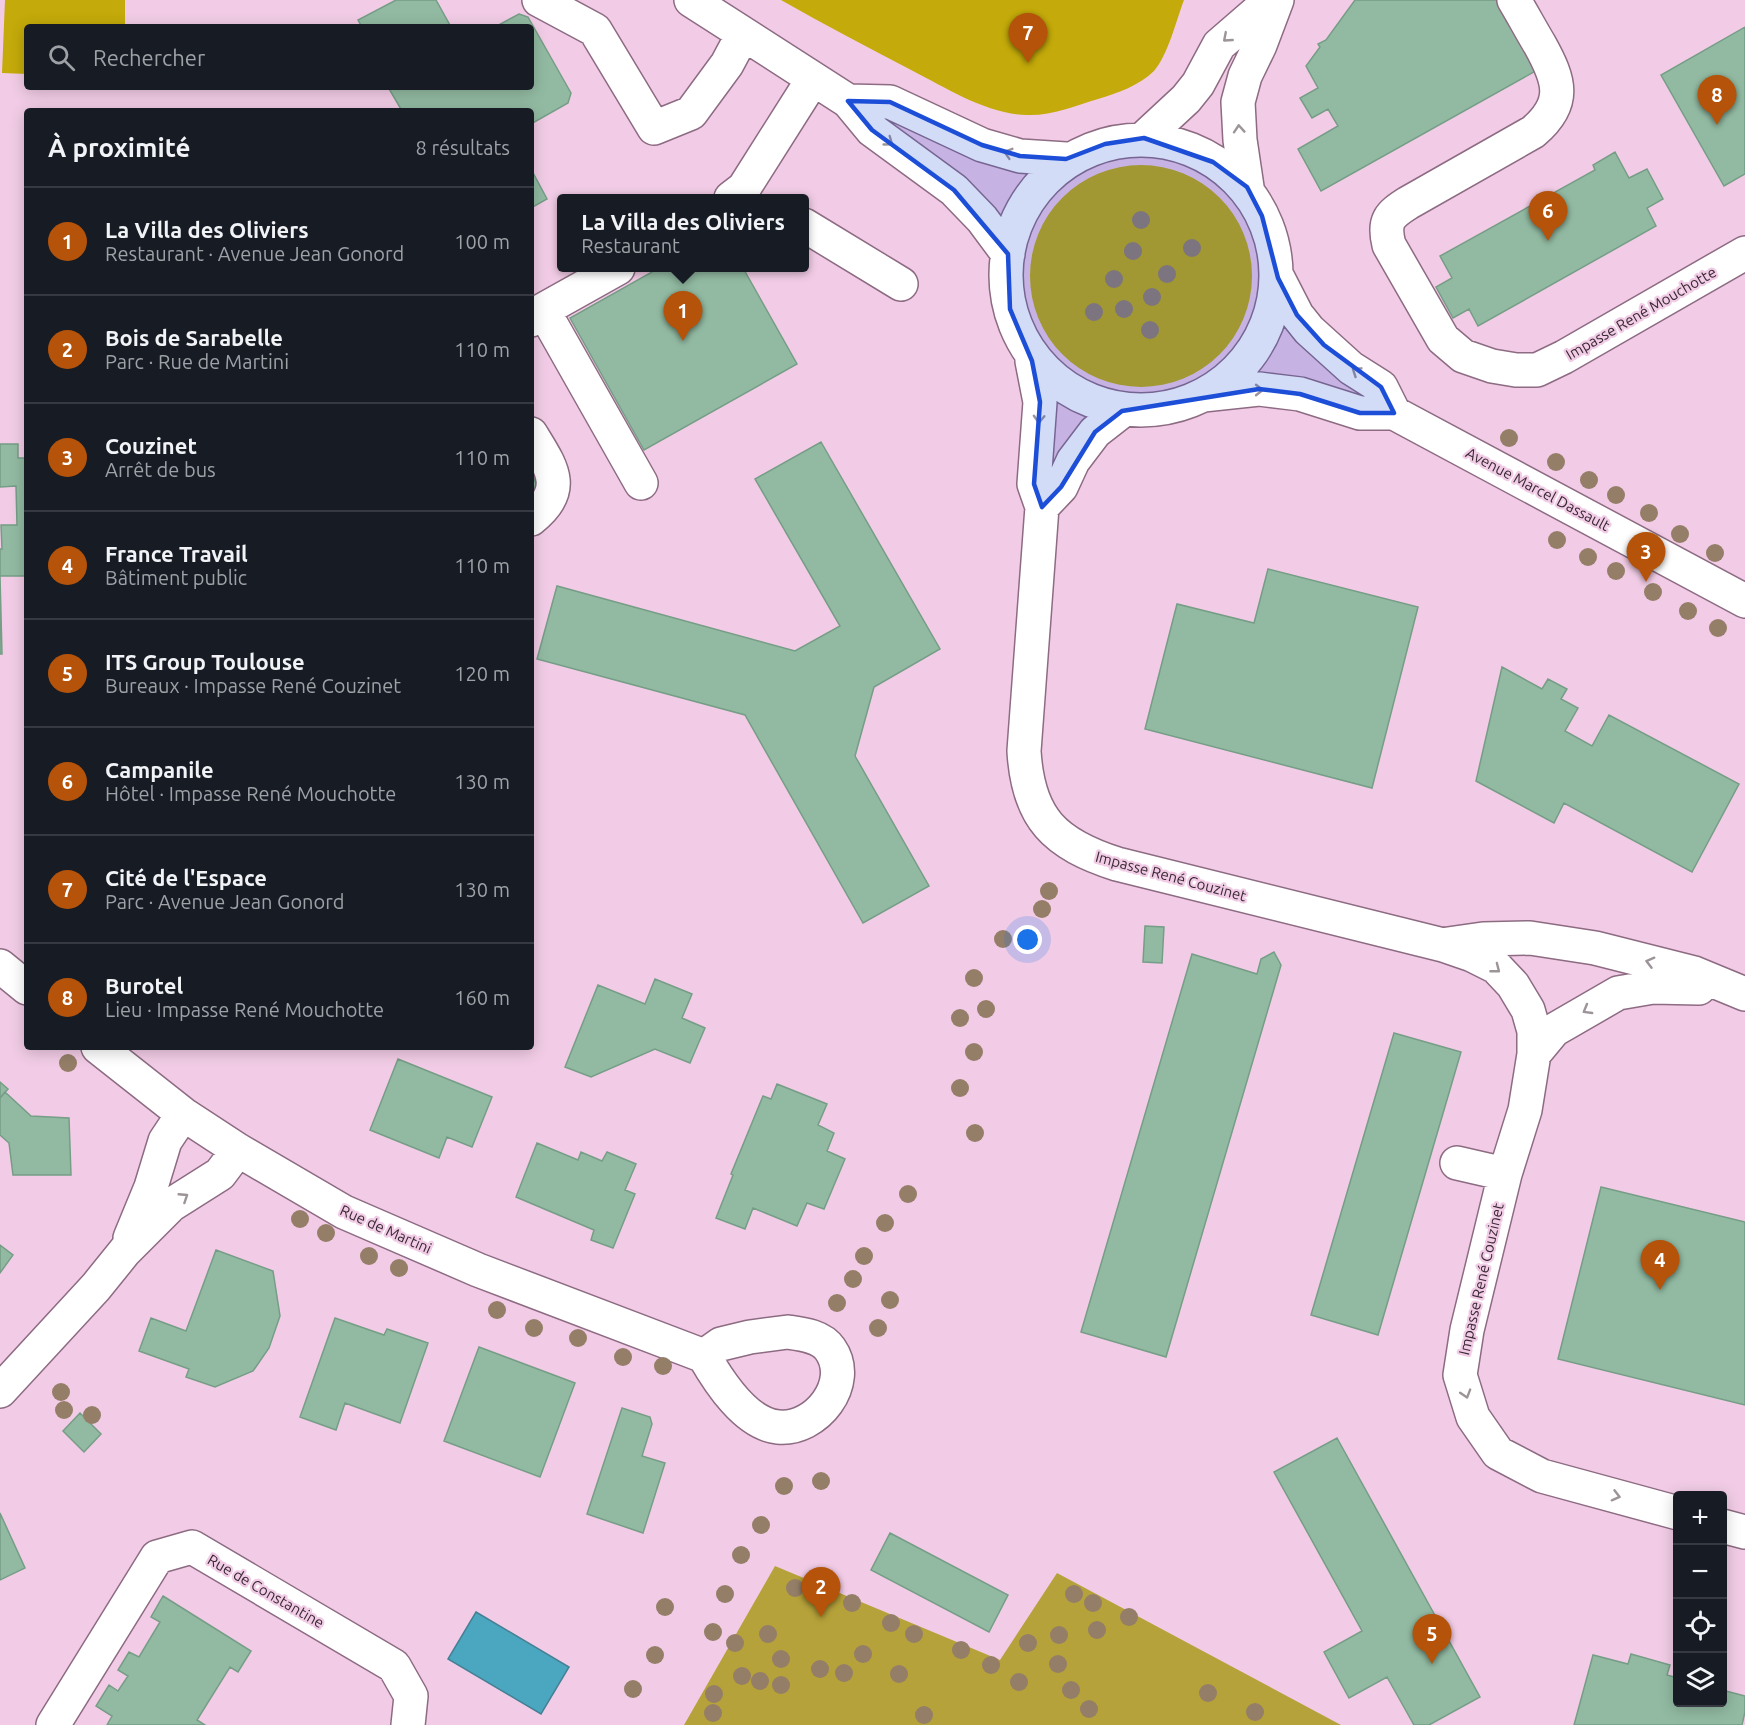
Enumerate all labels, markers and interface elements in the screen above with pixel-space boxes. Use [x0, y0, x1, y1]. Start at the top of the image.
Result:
pin: 7 [1008, 14, 1048, 63]
search box [24, 24, 534, 90]
one-way arrow [1223, 31, 1234, 42]
icon: search [45, 41, 78, 74]
text: Rechercher [93, 45, 205, 70]
pin: 8 [1698, 76, 1736, 125]
one-way arrow [1233, 124, 1246, 133]
text: À proximité [48, 133, 190, 162]
one-way arrow [882, 135, 893, 146]
text: 8 résultats [416, 136, 510, 159]
one-way arrow [1003, 148, 1014, 160]
pin: 6 [1528, 192, 1568, 241]
popup [557, 194, 809, 272]
text: La Villa des Oliviers [581, 209, 785, 234]
text: La Villa des Oliviers [105, 217, 309, 242]
text: 1 [62, 230, 73, 253]
text: 100 m [454, 230, 510, 253]
text: Restaurant [581, 234, 680, 257]
text: Restaurant · Avenue Jean Gonord [105, 242, 404, 265]
street label: Impasse René Mouchotte [1563, 263, 1719, 363]
pin: 1 [664, 292, 702, 341]
text: Bois de Sarabelle [105, 325, 283, 350]
text: 2 [62, 338, 73, 361]
text: 110 m [454, 338, 510, 361]
text: Parc · Rue de Martini [105, 350, 289, 373]
one-way arrow [1352, 367, 1363, 378]
one-way arrow [1254, 384, 1263, 396]
one-way arrow [1032, 414, 1045, 423]
text: Couzinet [105, 433, 197, 458]
street label: Avenue Marcel Dassault [1463, 444, 1613, 534]
text: 3 [62, 446, 73, 469]
text: 110 m [454, 446, 510, 469]
text: Arrêt de bus [105, 458, 216, 481]
pin: 3 [1626, 532, 1666, 582]
text: France Travail [105, 541, 248, 566]
text: 4 [62, 554, 73, 577]
text: 110 m [454, 554, 510, 577]
text: Bâtiment public [105, 566, 247, 589]
text: ITS Group Toulouse [105, 649, 305, 674]
text: 5 [62, 662, 73, 685]
text: 120 m [454, 662, 510, 685]
text: Bureaux · Impasse René Couzinet [105, 674, 401, 697]
text: Campanile [105, 757, 214, 782]
text: 6 [62, 770, 73, 793]
text: 130 m [454, 770, 510, 793]
text: Hôtel · Impasse René Mouchotte [105, 782, 396, 805]
street label: Impasse René Couzinet [1094, 848, 1248, 904]
text: Cité de l'Espace [105, 865, 267, 890]
text: 7 [62, 878, 73, 901]
text: 130 m [454, 878, 510, 901]
text: Parc · Avenue Jean Gonord [105, 890, 344, 913]
your location [1013, 925, 1042, 954]
one-way arrow [1645, 957, 1656, 969]
one-way arrow [1489, 962, 1500, 973]
text: Burotel [105, 973, 183, 998]
text: 8 [62, 986, 73, 1009]
text: 160 m [454, 986, 510, 1009]
text: Lieu · Impasse René Mouchotte [105, 998, 384, 1021]
one-way arrow [1583, 1003, 1593, 1015]
one-way arrow [178, 1193, 188, 1205]
street label: Rue de Martini [338, 1201, 434, 1257]
street label: Impasse René Couzinet [1455, 1201, 1507, 1357]
pin: 4 [1640, 1240, 1680, 1290]
one-way arrow [1459, 1388, 1471, 1398]
one-way arrow [1611, 1489, 1621, 1502]
map controls [1673, 1491, 1727, 1707]
button: + [1673, 1491, 1727, 1545]
button: − [1673, 1545, 1727, 1599]
street label: Rue de Constantine [205, 1551, 327, 1631]
pin: 2 [802, 1568, 840, 1617]
button: locate [1673, 1599, 1727, 1653]
pin: 5 [1412, 1614, 1452, 1664]
button: layers [1673, 1653, 1727, 1707]

